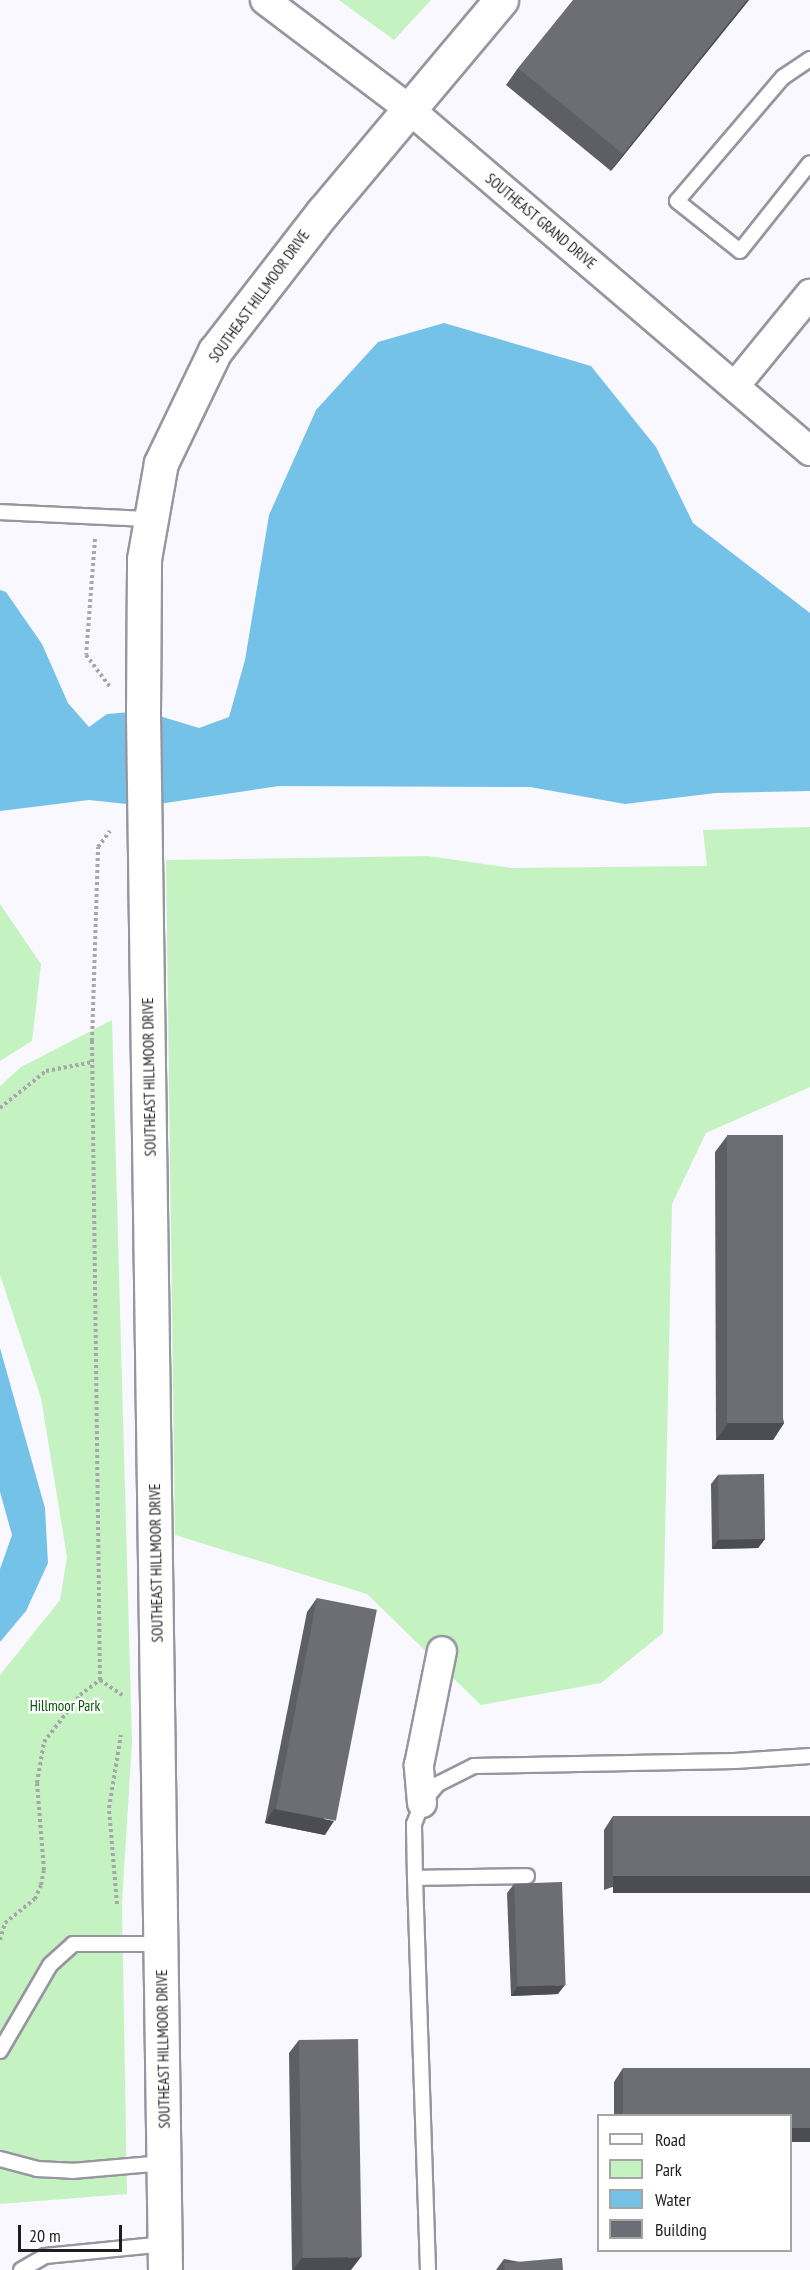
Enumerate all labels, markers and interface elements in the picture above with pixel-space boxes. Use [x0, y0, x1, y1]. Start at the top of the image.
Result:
street label: SOUTHEAST GRAND DRIVE [482, 169, 600, 273]
street label: SOUTHEAST HILLMOOR DRIVE [205, 226, 313, 366]
street label: SOUTHEAST HILLMOOR DRIVE [139, 997, 159, 1157]
street label: SOUTHEAST HILLMOOR DRIVE [146, 1483, 166, 1643]
park label: Hillmoor Park [30, 1697, 100, 1715]
street label: SOUTHEAST HILLMOOR DRIVE [153, 1969, 173, 2129]
legend [597, 2114, 792, 2252]
text: Road [655, 2128, 686, 2151]
text: Park [655, 2158, 682, 2181]
text: Water [655, 2188, 691, 2211]
scale bar [21, 2213, 124, 2251]
text: Building [655, 2218, 707, 2241]
text: 20 m [29, 2224, 61, 2247]

